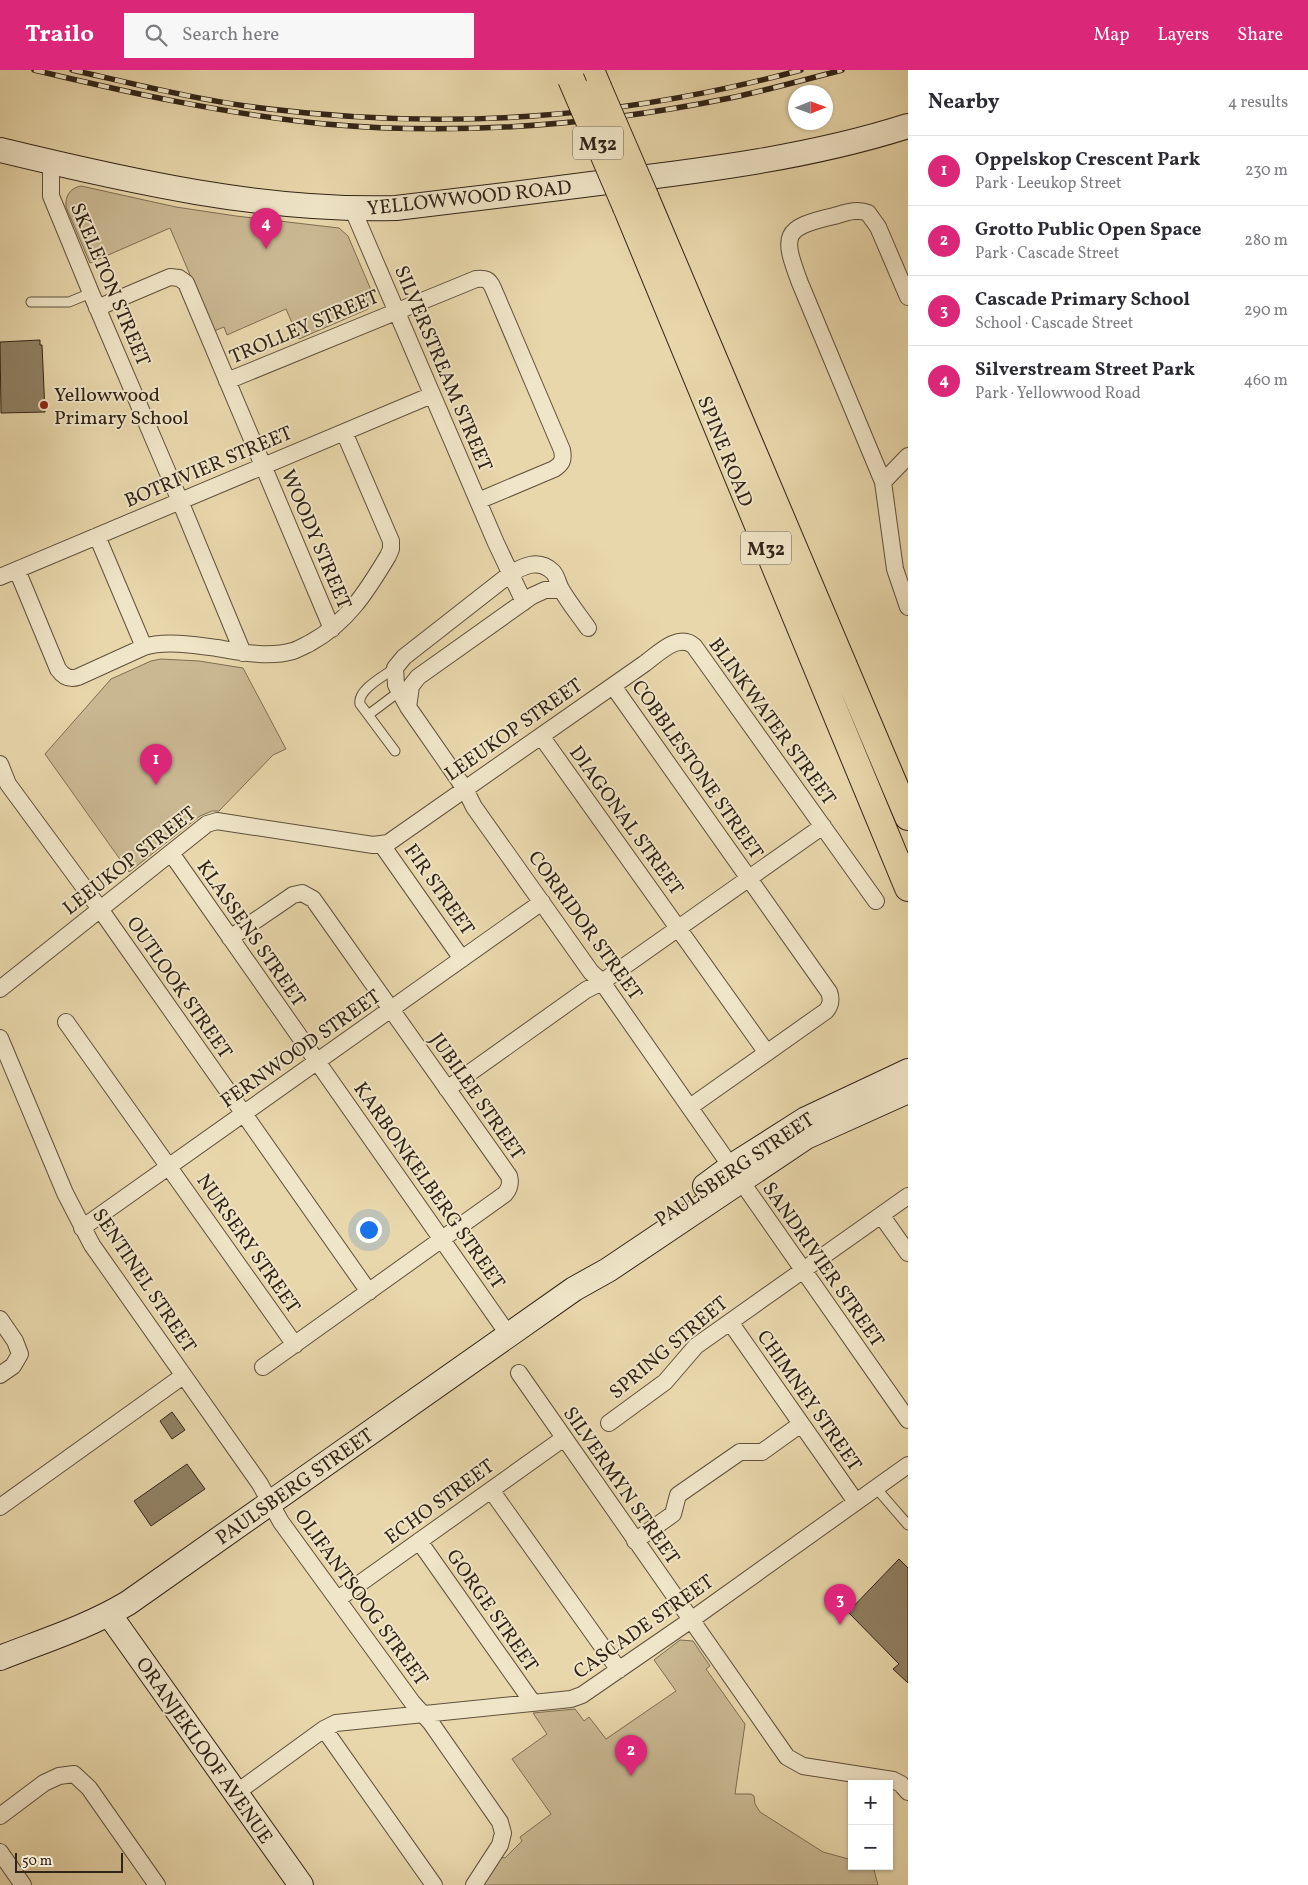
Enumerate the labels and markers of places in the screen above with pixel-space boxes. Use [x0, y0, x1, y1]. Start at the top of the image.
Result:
pin: 4 [250, 208, 282, 249]
place label: Yellowwood Primary School [54, 382, 189, 433]
marker: Yellowwood Primary School [38, 399, 50, 411]
pin: 1 [140, 744, 172, 785]
pin: 3 [824, 1584, 856, 1625]
pin: 2 [615, 1735, 647, 1776]

